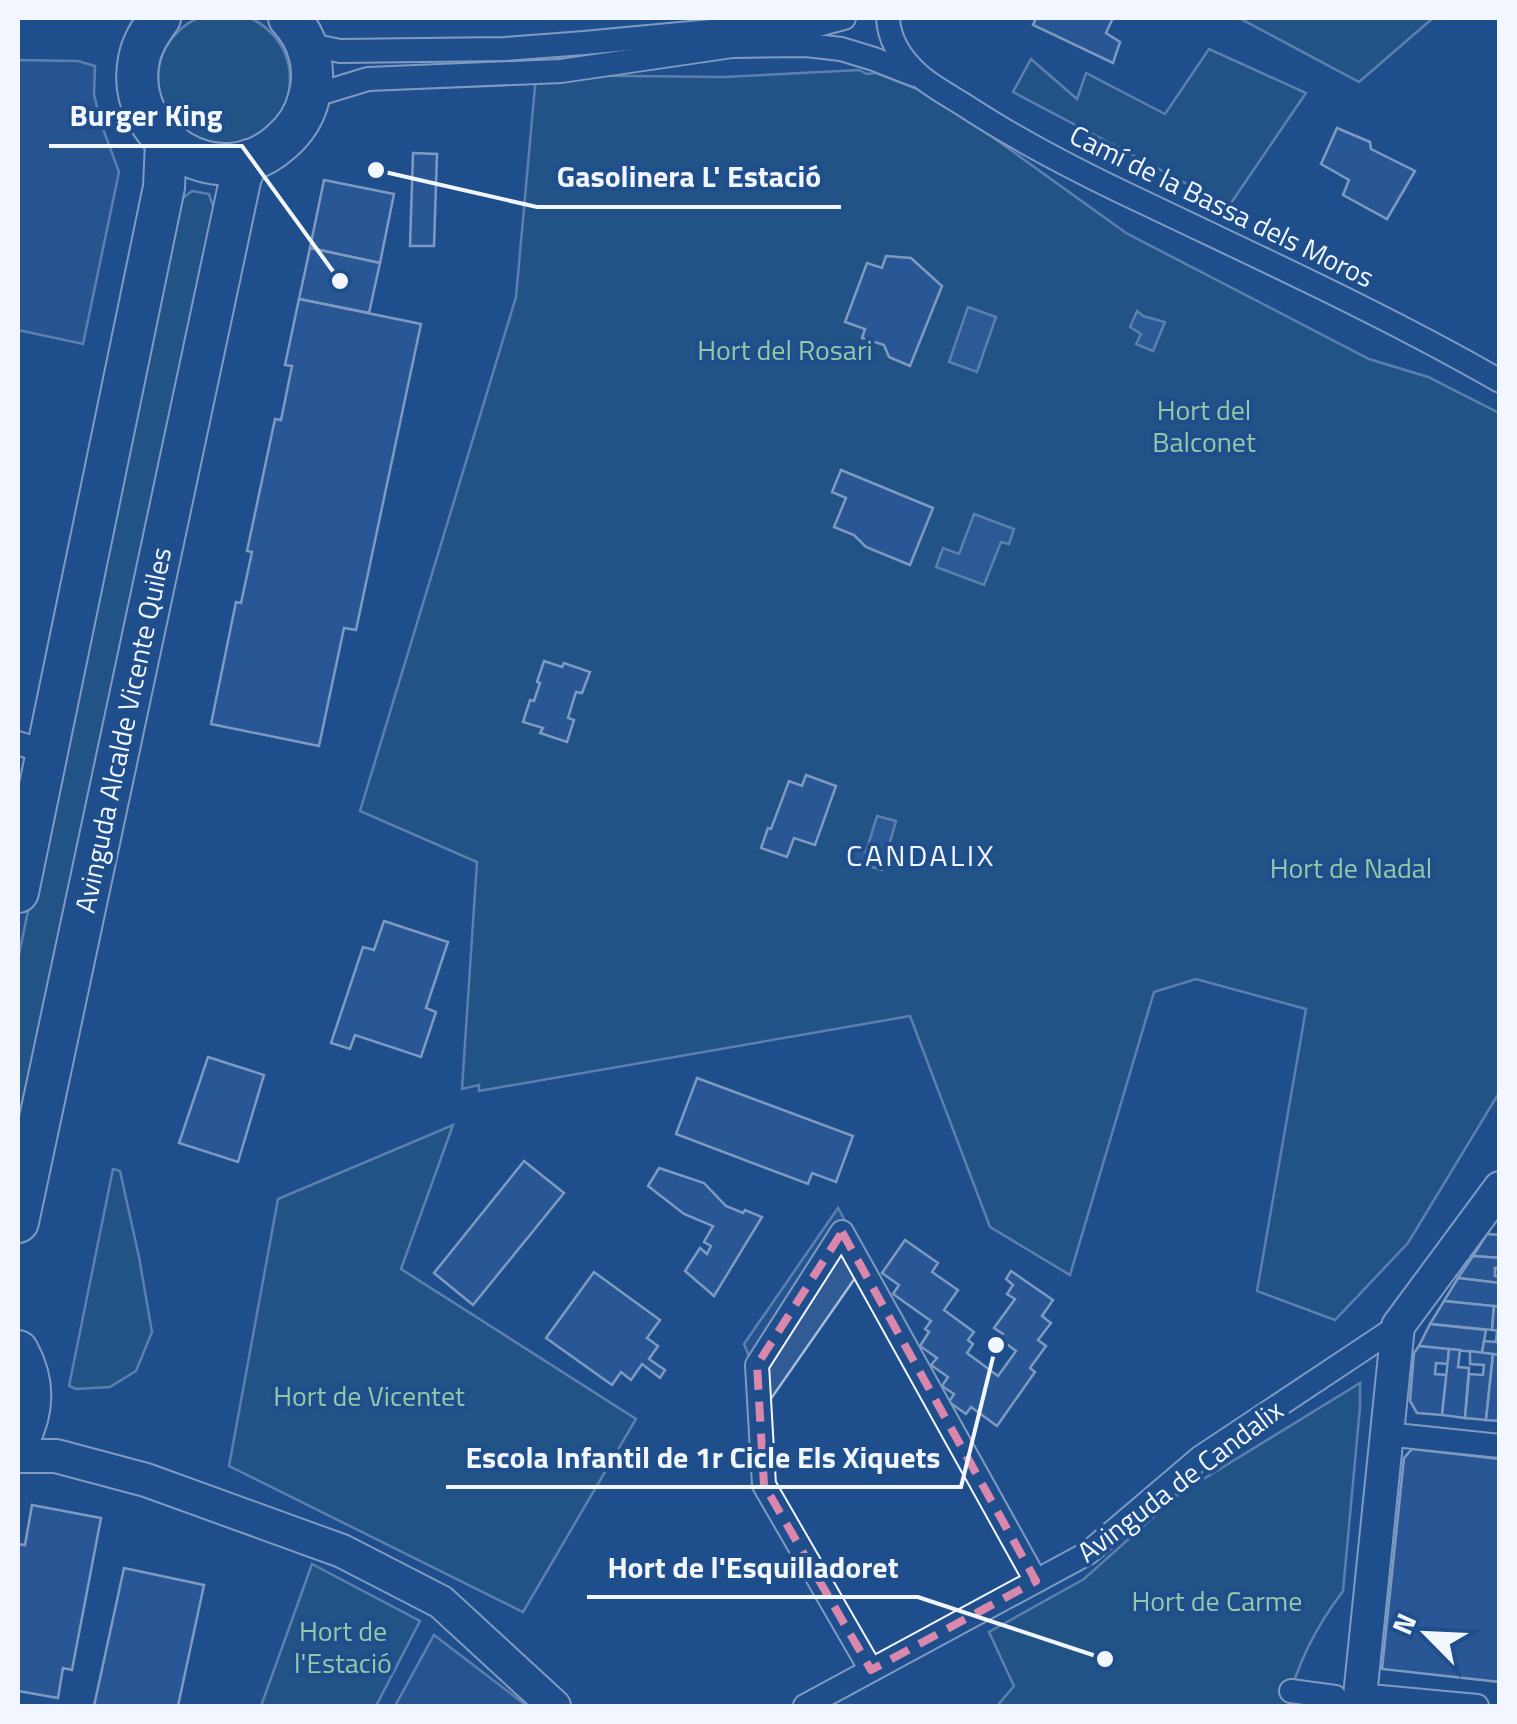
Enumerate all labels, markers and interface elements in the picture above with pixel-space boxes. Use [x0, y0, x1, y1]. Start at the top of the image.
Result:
callout: Burger King [49, 86, 242, 146]
text: Burger King [69, 92, 223, 138]
street label: Camí de la Bassa dels Moros [1063, 113, 1382, 298]
callout: Gasolinera L' Estació [537, 147, 841, 207]
text: Gasolinera L' Estació [557, 153, 821, 199]
park label: Hort del Rosari [697, 328, 873, 371]
park label: Hort del Balconet [1152, 388, 1256, 463]
street label: Avinguda Alcalde Vicente Quiles [63, 543, 182, 917]
district label: CANDALIX [846, 832, 996, 878]
park label: Hort de Nadal [1270, 846, 1432, 889]
park label: Hort de Vicentet [273, 1374, 465, 1417]
street label: Avinguda de Candalix [1067, 1388, 1292, 1573]
callout: Escola Infantil de 1r Cicle Els Xiquets [446, 1427, 961, 1487]
text: Escola Infantil de 1r Cicle Els Xiquets [465, 1434, 941, 1480]
callout: Hort de l'Esquilladoret [587, 1537, 918, 1597]
text: Hort de l'Esquilladoret [607, 1544, 899, 1590]
park label: Hort de Carme [1132, 1579, 1302, 1622]
north arrow [1377, 1584, 1477, 1684]
text: N [1380, 1606, 1427, 1641]
park label: Hort de l'Estació [294, 1609, 392, 1684]

